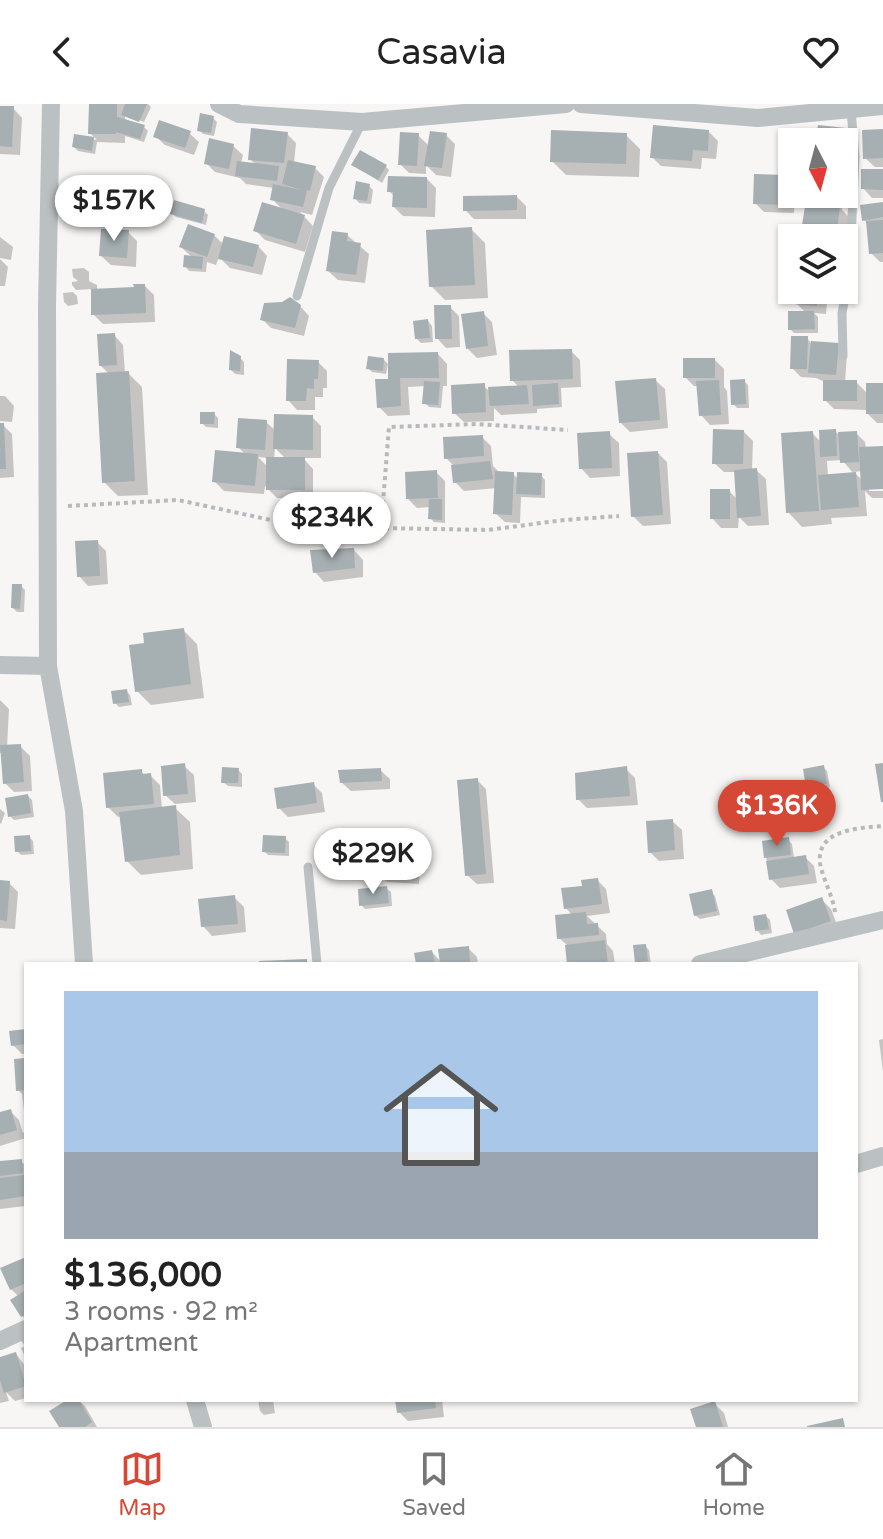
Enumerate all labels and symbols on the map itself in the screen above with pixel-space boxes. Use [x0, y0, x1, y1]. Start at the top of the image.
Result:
north arrow [778, 128, 858, 208]
pin: $157K [58, 175, 170, 243]
pin: $234K [276, 492, 388, 560]
pin: $136K [721, 780, 833, 848]
pin: $229K [317, 828, 429, 896]

